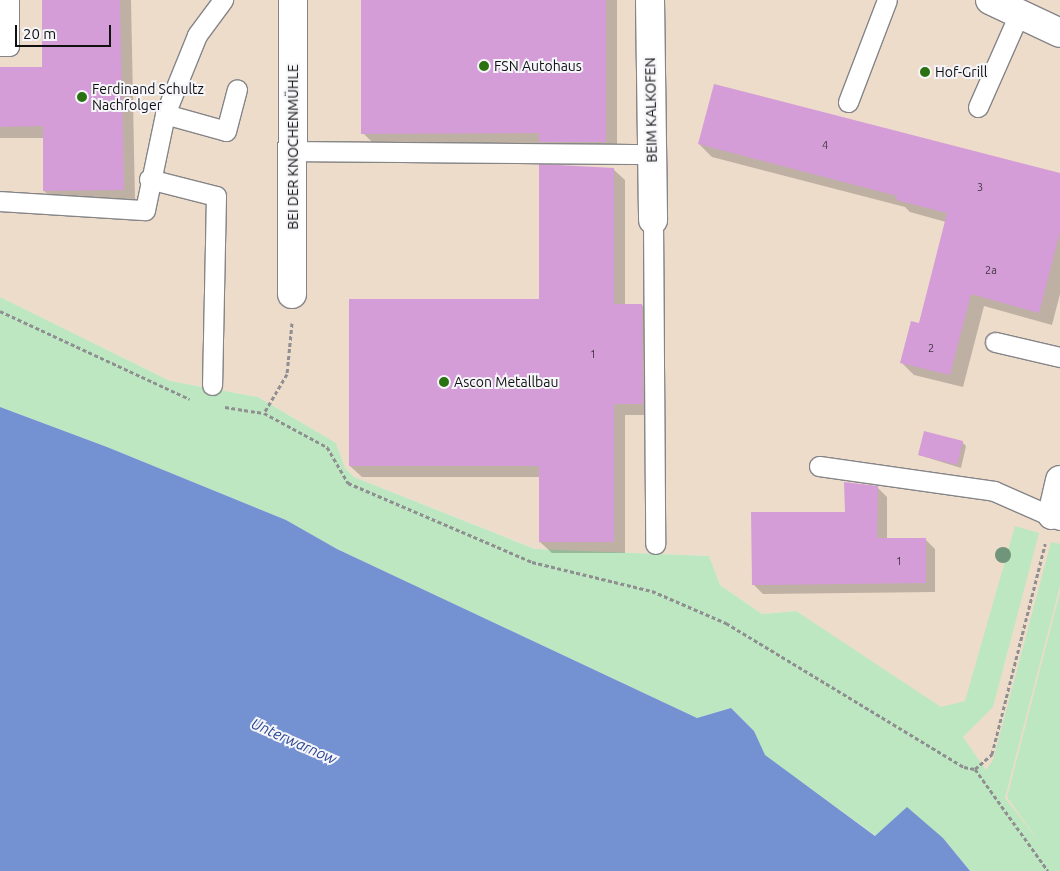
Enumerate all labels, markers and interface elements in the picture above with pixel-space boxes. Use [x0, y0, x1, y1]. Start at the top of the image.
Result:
scale bar [18, 15, 114, 47]
text: 20 m [23, 25, 56, 42]
street label: BEIM KALKOFEN [642, 57, 660, 163]
place label: FSN Autohaus [494, 58, 582, 74]
marker: FSN Autohaus [478, 60, 490, 72]
street label: BEI DER KNOCHENMÜHLE [285, 64, 301, 230]
place label: Hof-Grill [935, 64, 987, 80]
marker: Hof-Grill [919, 66, 931, 78]
place label: Ferdinand Schultz Nachfolger [92, 81, 204, 114]
marker: Ferdinand Schultz Nachfolger [76, 91, 88, 103]
house number: 4 [822, 138, 828, 152]
house number: 3 [977, 180, 983, 194]
house number: 2a [985, 263, 997, 277]
house number: 2 [928, 341, 934, 355]
house number: 1 [590, 347, 596, 361]
place label: Ascon Metallbau [454, 374, 558, 390]
marker: Ascon Metallbau [438, 376, 450, 388]
house number: 1 [896, 554, 902, 568]
water label: Unterwarnow [249, 714, 339, 768]

